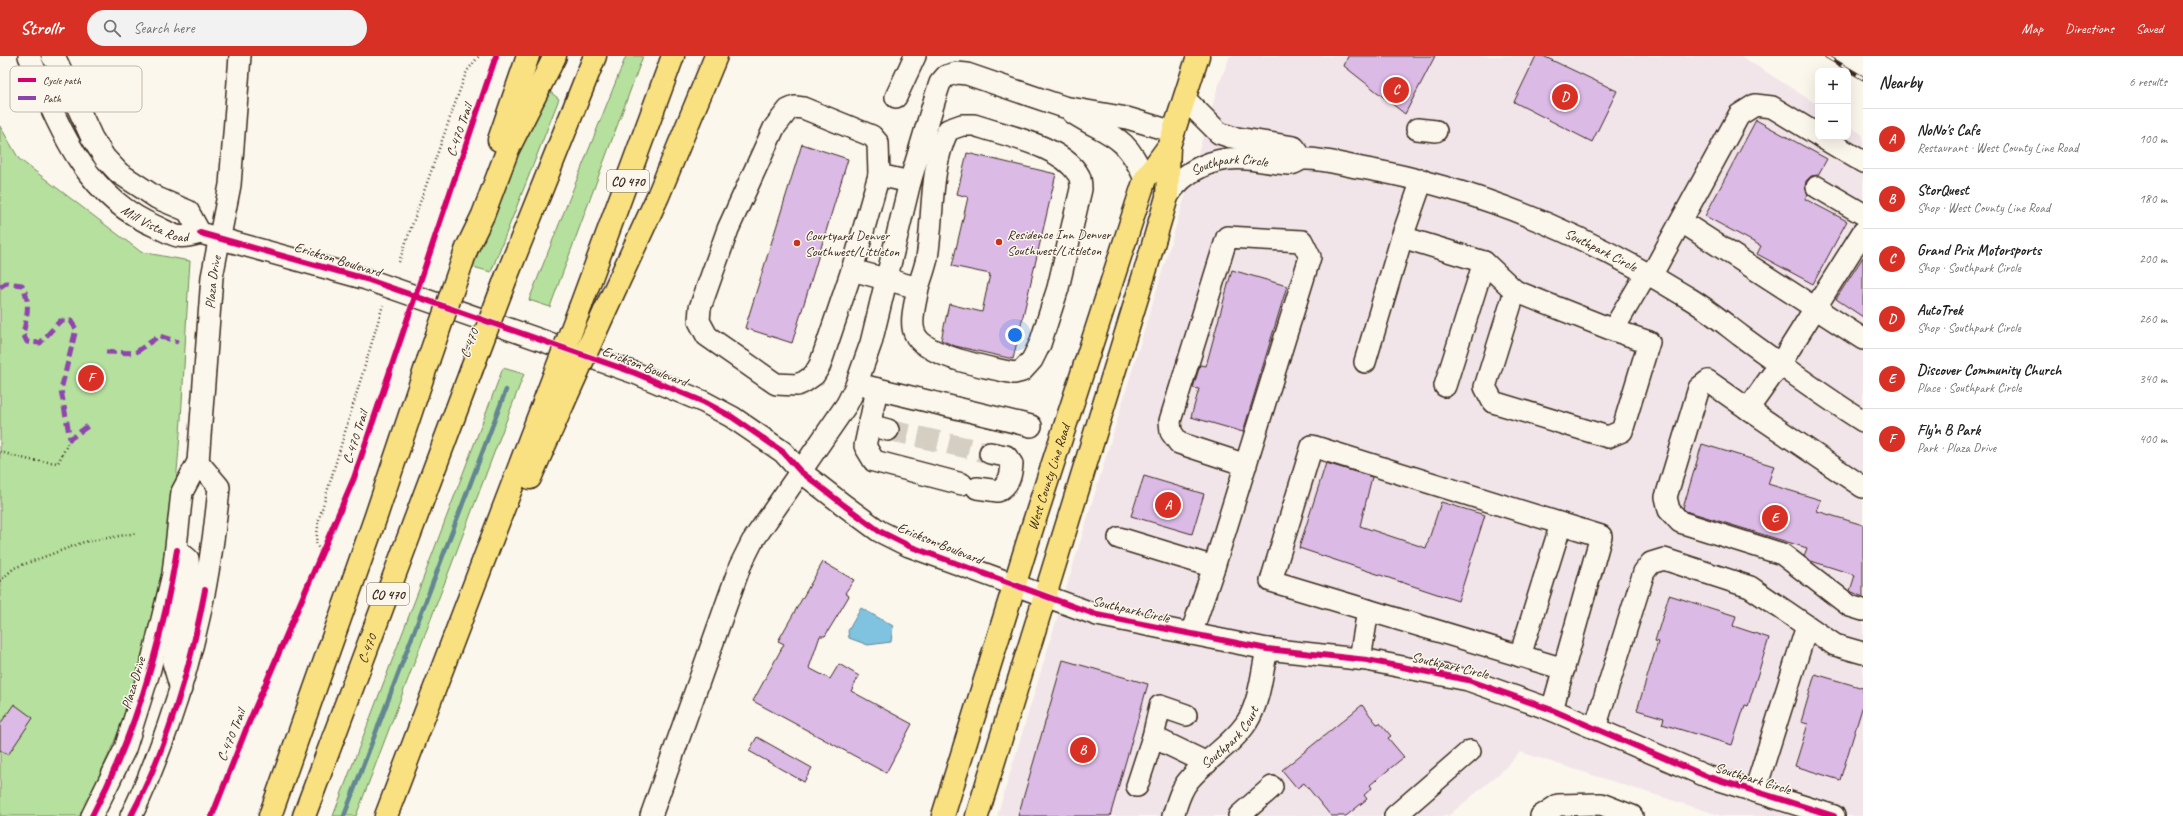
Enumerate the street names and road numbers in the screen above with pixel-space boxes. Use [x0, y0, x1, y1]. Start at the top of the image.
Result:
street label: C-470 Trail [443, 99, 477, 159]
street label: Southpark Circle [1188, 151, 1270, 180]
road number: CO 470 [607, 170, 649, 192]
street label: Mill Vista Road [118, 201, 191, 246]
street label: Southpark Circle [1562, 225, 1641, 276]
street label: Erickson Boulevard [292, 238, 386, 281]
street label: Plaza Drive [202, 253, 225, 310]
street label: C-470 [456, 325, 483, 360]
street label: Erickson Boulevard [600, 342, 692, 391]
street label: C-470 Trail [339, 406, 373, 466]
street label: West County Line Road [1024, 420, 1075, 532]
street label: Erickson Boulevard [895, 519, 987, 569]
road number: CO 470 [367, 583, 409, 605]
street label: Southpark Circle [1091, 592, 1172, 627]
street label: C-470 [354, 630, 381, 666]
street label: Southpark Circle [1410, 648, 1491, 683]
street label: Plaza Drive [118, 654, 150, 711]
street label: Southpark Court [1197, 703, 1263, 772]
street label: C-470 Trail [213, 704, 251, 764]
street label: Southpark Circle [1713, 759, 1794, 799]

